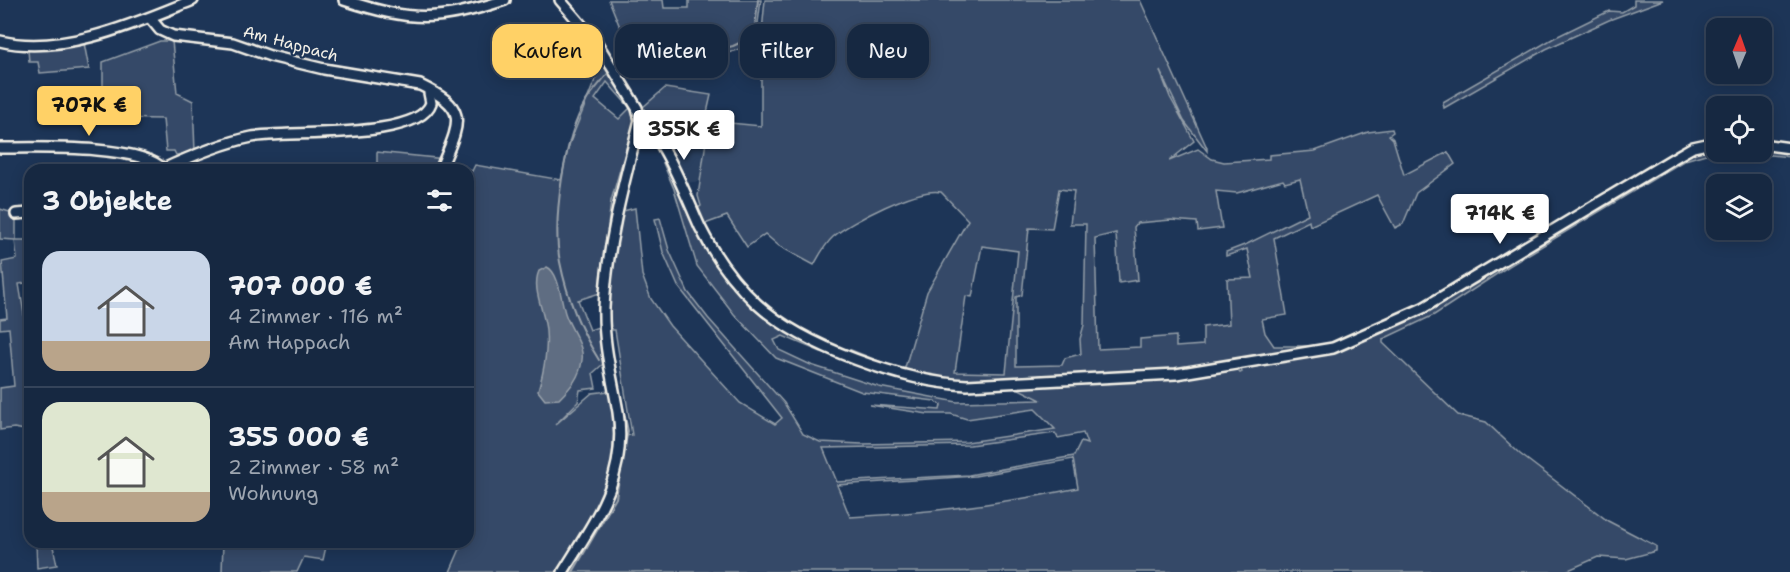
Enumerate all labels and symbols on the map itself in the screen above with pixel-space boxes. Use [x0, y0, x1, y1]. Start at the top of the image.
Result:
north arrow [1706, 18, 1772, 84]
street label: Am Happach [241, 21, 341, 66]
pin: 707K € [40, 86, 138, 137]
pin: 355K € [635, 110, 733, 161]
pin: 714K € [1451, 194, 1549, 245]

